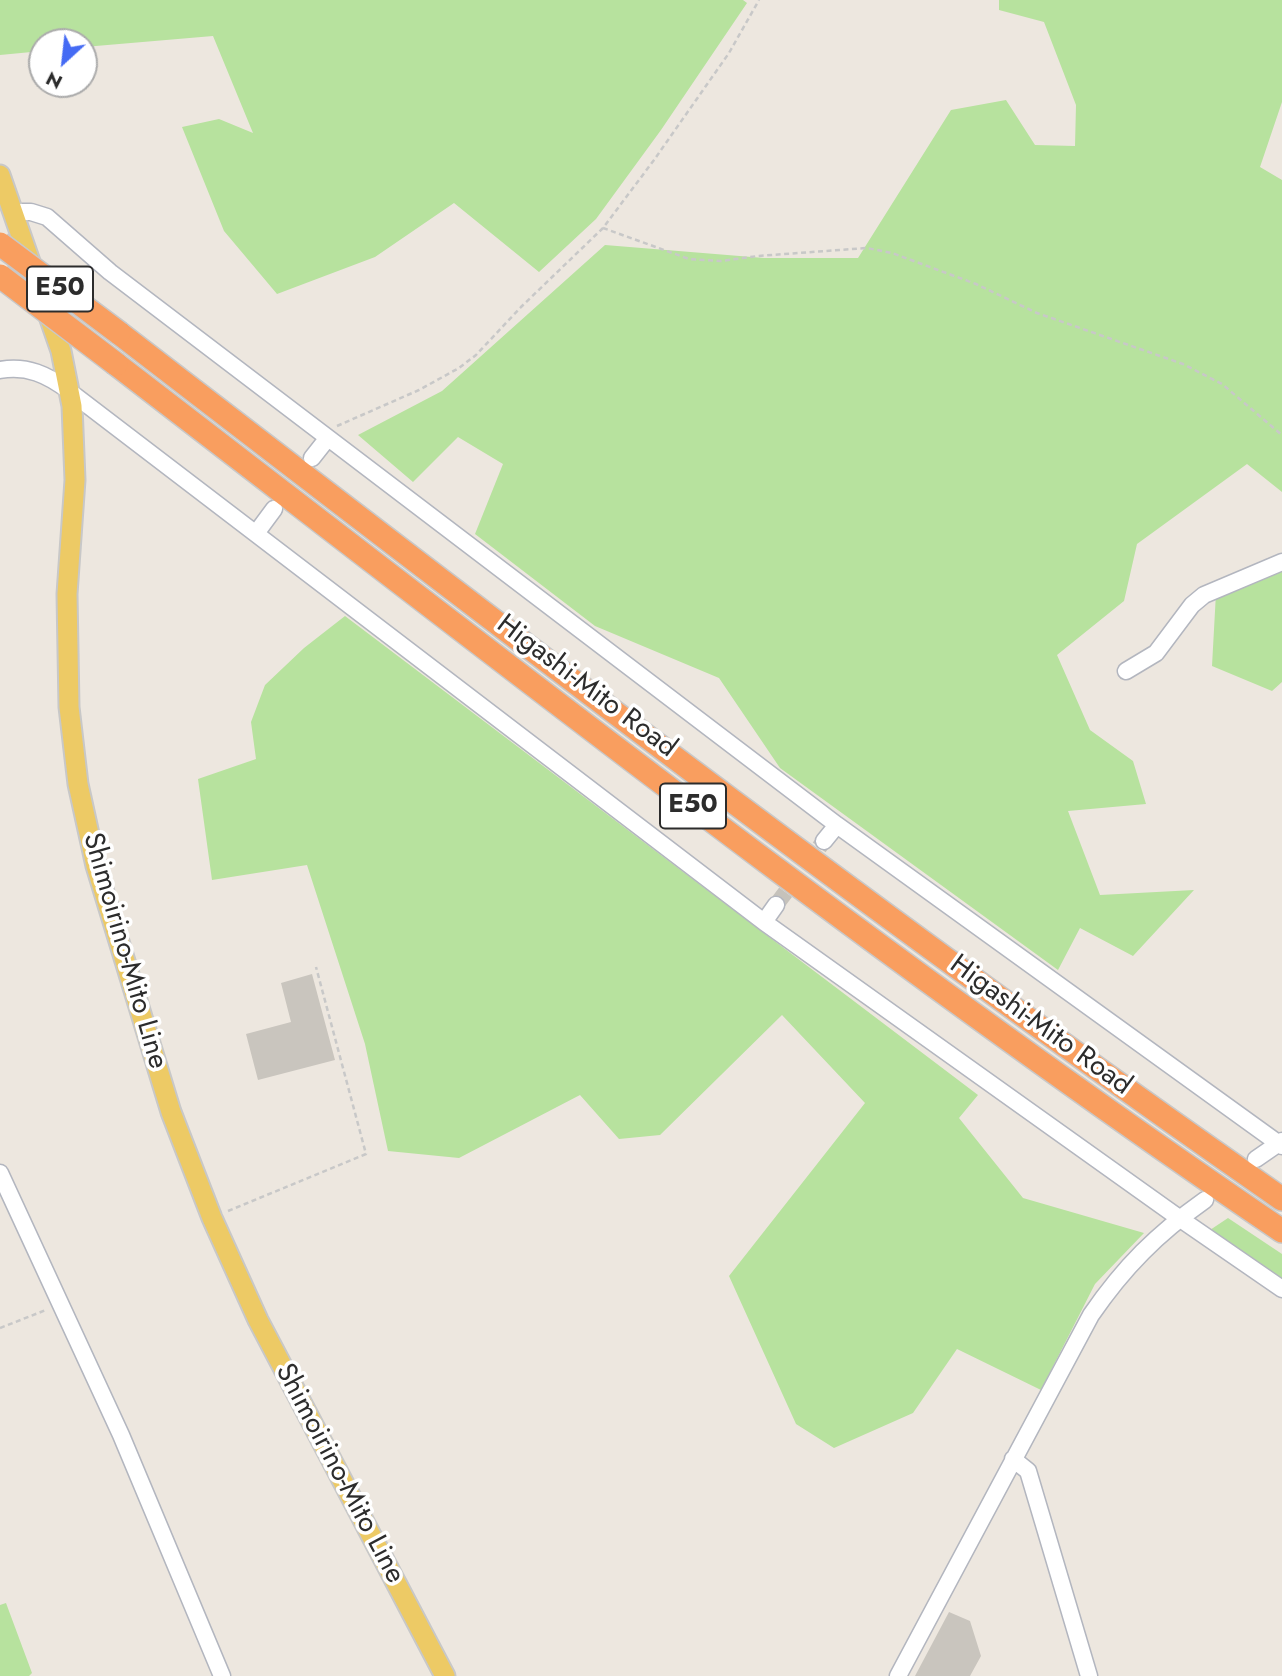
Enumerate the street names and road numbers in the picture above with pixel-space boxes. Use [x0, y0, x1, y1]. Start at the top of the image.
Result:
road number: E50 [27, 266, 93, 312]
street label: Higashi-Mito Road [489, 608, 683, 766]
road number: E50 [660, 784, 726, 828]
street label: Shimoirino-Mito Line [74, 829, 174, 1073]
street label: Higashi-Mito Road [942, 949, 1138, 1103]
street label: Shimoirino-Mito Line [267, 1358, 411, 1590]

